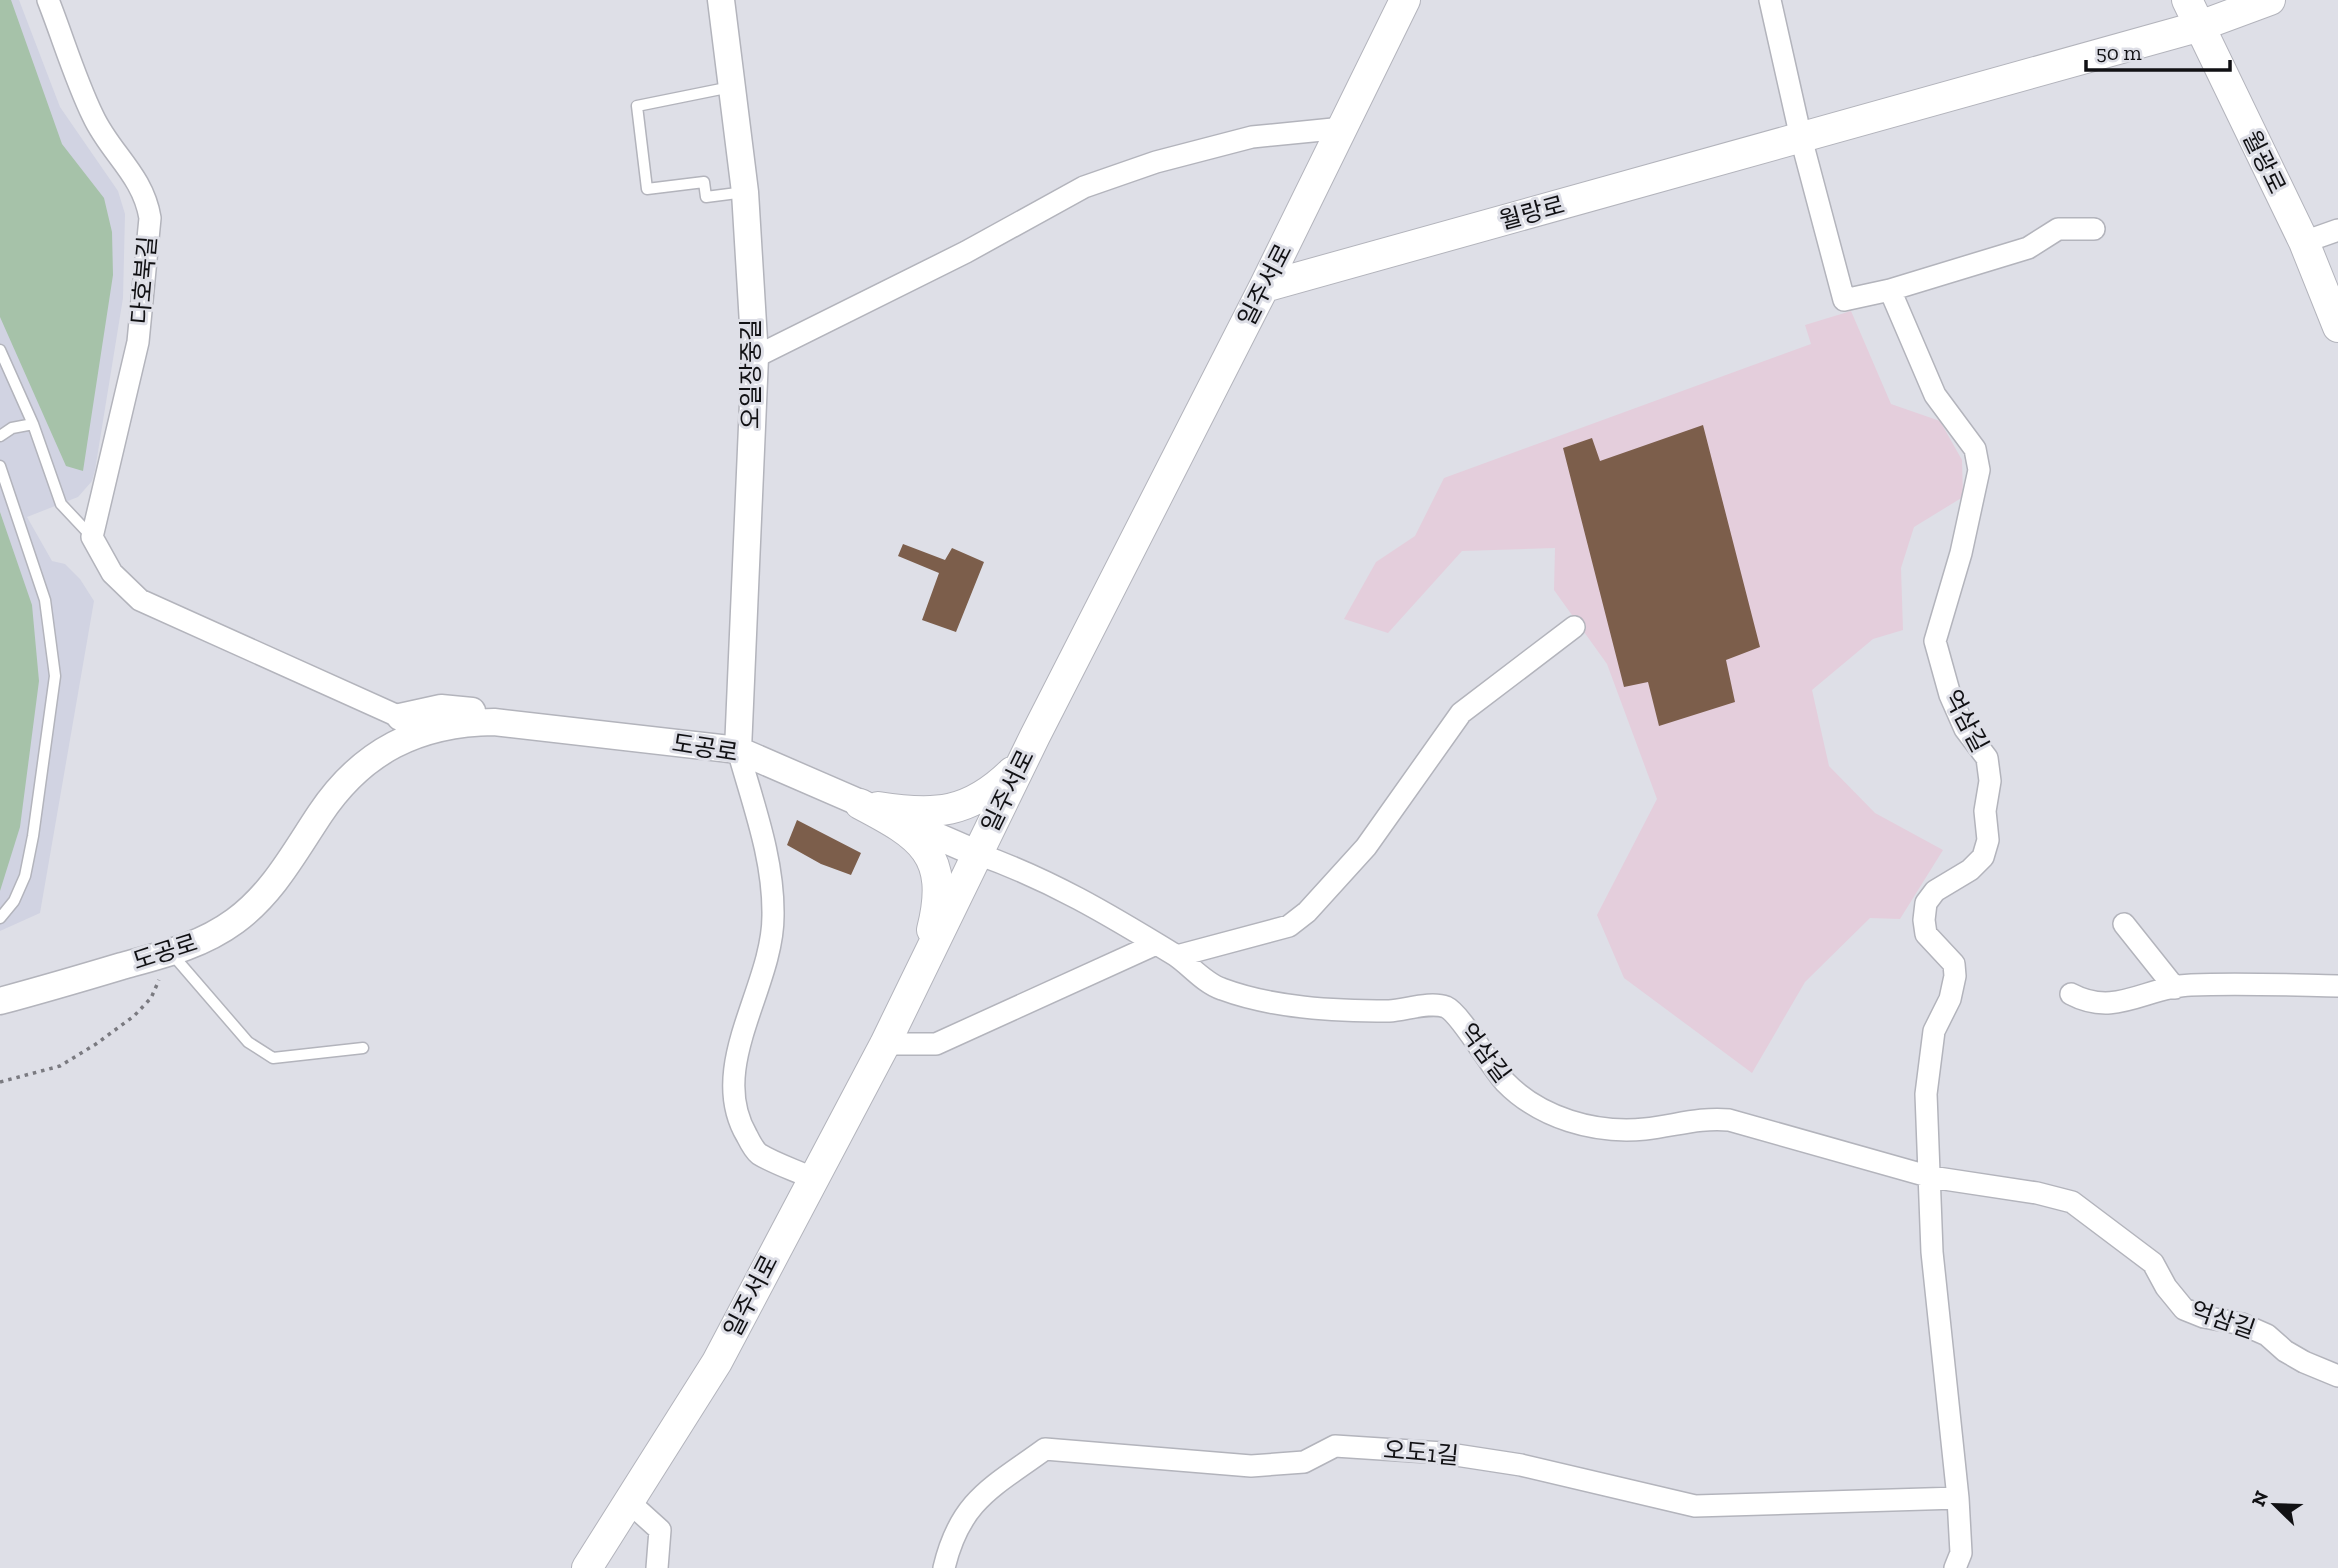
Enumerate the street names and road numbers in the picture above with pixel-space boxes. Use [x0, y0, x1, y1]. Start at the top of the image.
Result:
street label: 월광로 [2237, 126, 2292, 198]
street label: 월랑로 [1496, 190, 1568, 235]
street label: 다호북길 [125, 235, 162, 325]
street label: 일주서로 [1232, 239, 1298, 331]
street label: 오일장중길 [736, 319, 765, 429]
street label: 억삼길 [1938, 685, 1995, 757]
street label: 도공로 [670, 728, 740, 767]
street label: 일주서로 [975, 745, 1040, 837]
street label: 도공로 [129, 927, 201, 976]
street label: 억삼길 [1454, 1018, 1517, 1088]
street label: 일주서로 [718, 1250, 784, 1342]
street label: 억삼길 [2187, 1295, 2259, 1344]
street label: 오도1길 [1382, 1435, 1460, 1470]

